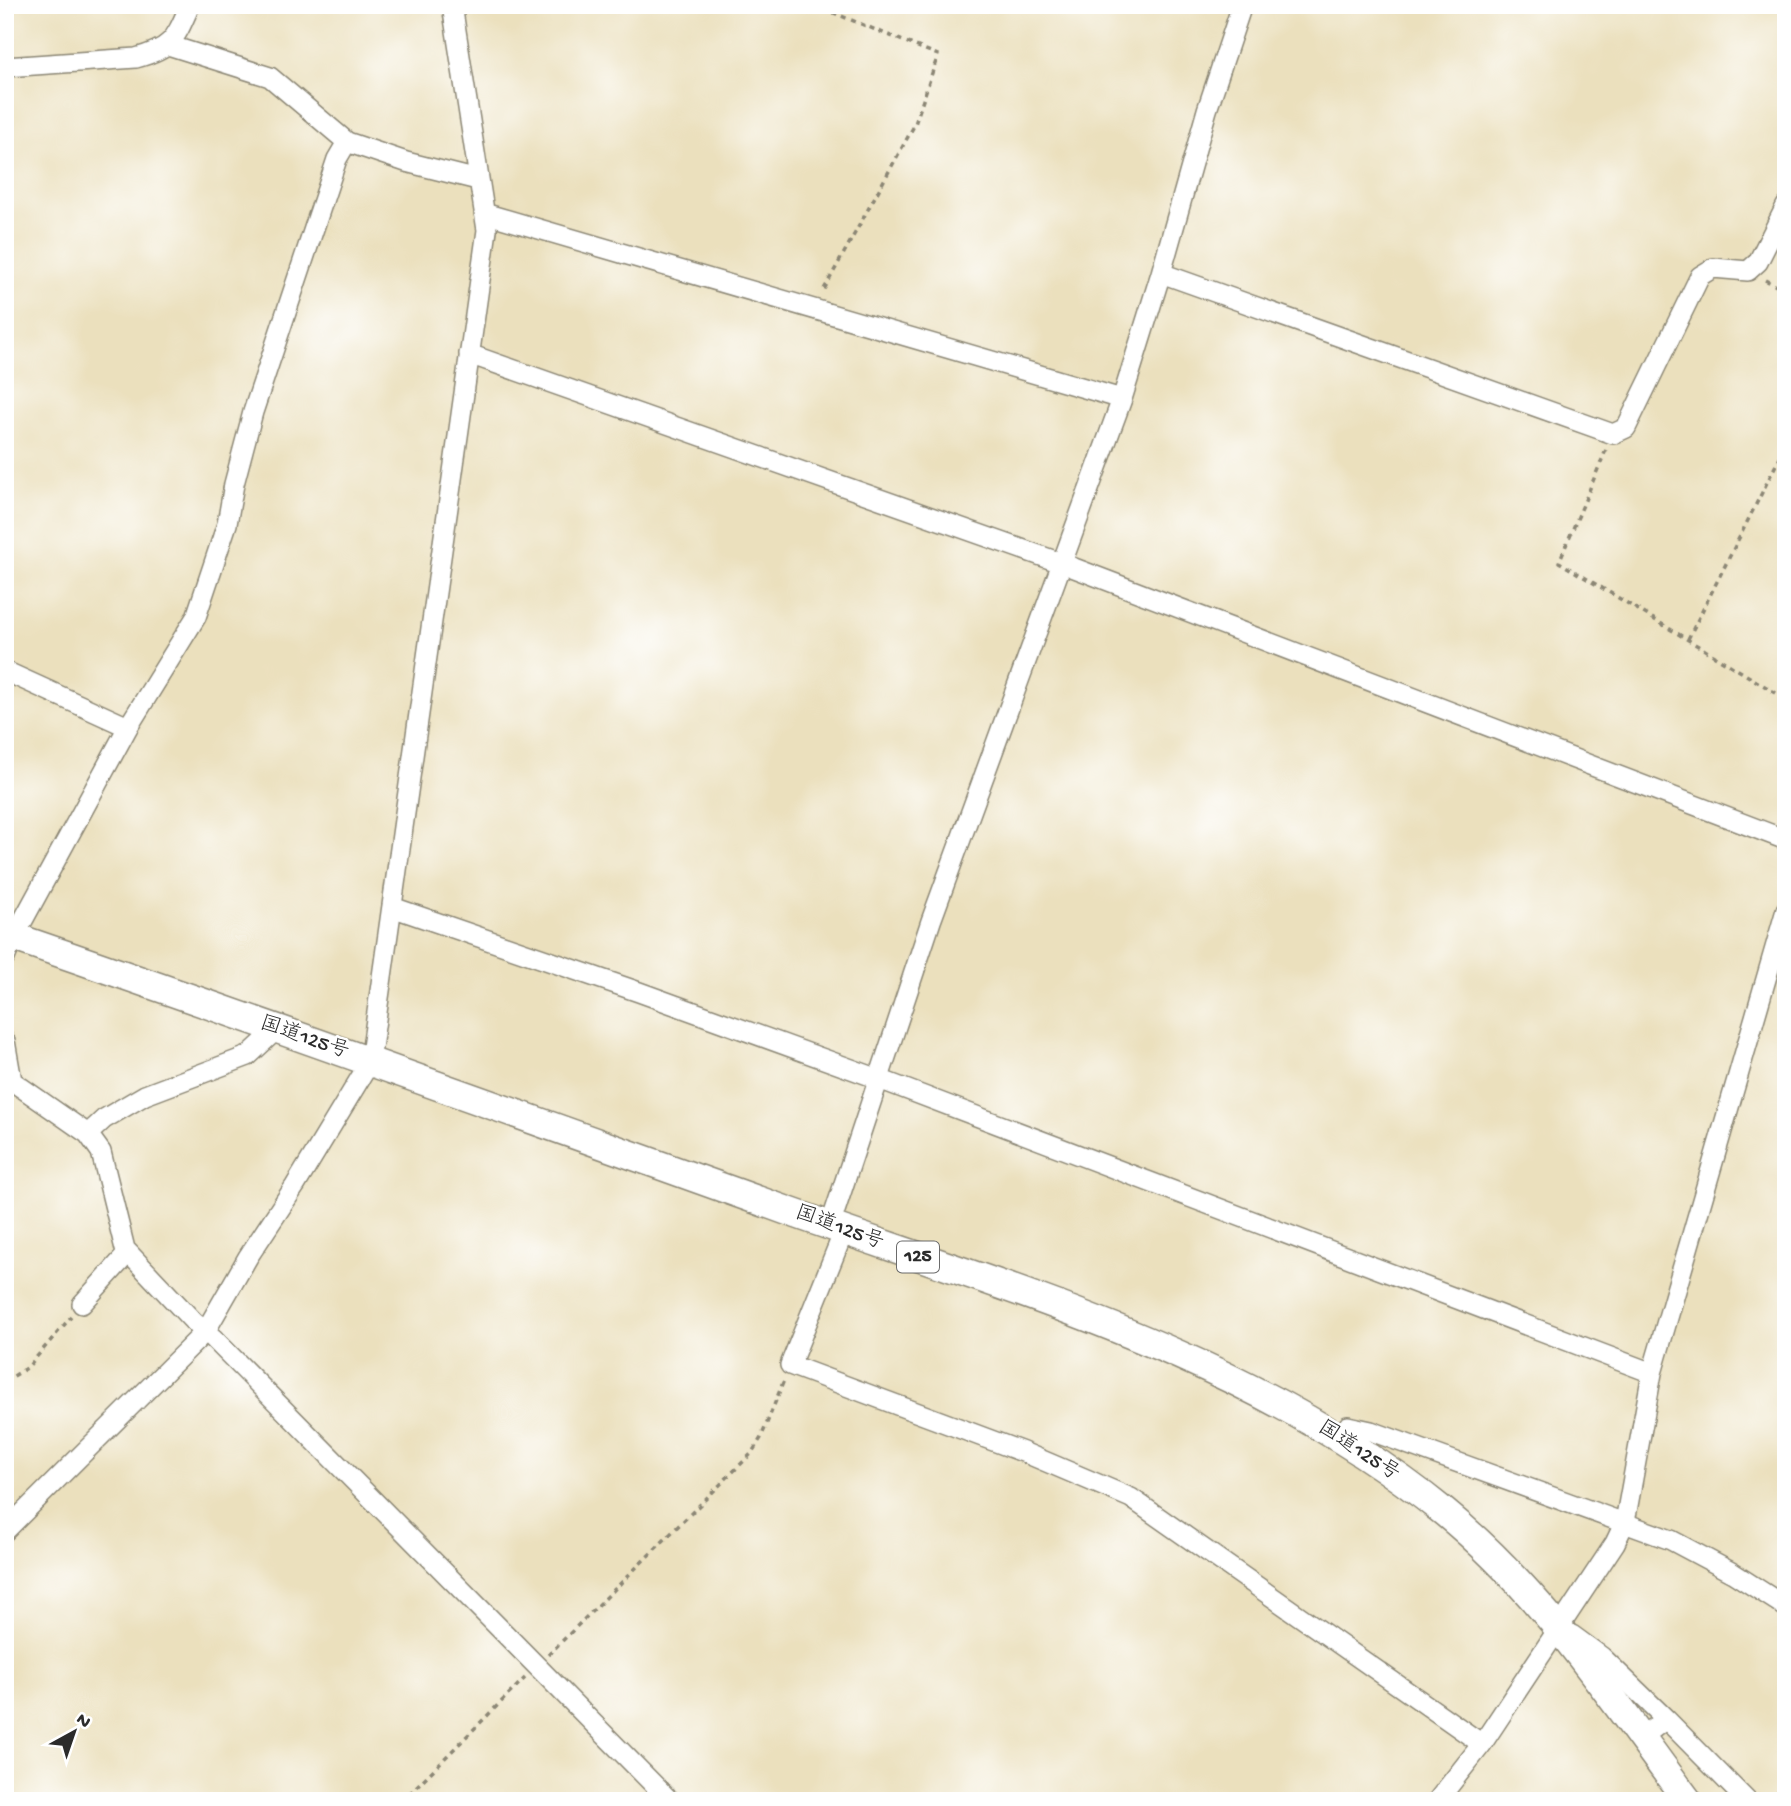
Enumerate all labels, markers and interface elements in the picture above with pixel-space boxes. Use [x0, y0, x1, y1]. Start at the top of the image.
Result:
street label: 国道125号 [256, 1011, 352, 1066]
street label: 国道125号 [791, 1200, 887, 1257]
road number: 125 [897, 1242, 939, 1273]
street label: 国道125号 [1312, 1415, 1404, 1488]
north arrow [38, 1698, 108, 1768]
text: N [71, 1709, 95, 1734]

